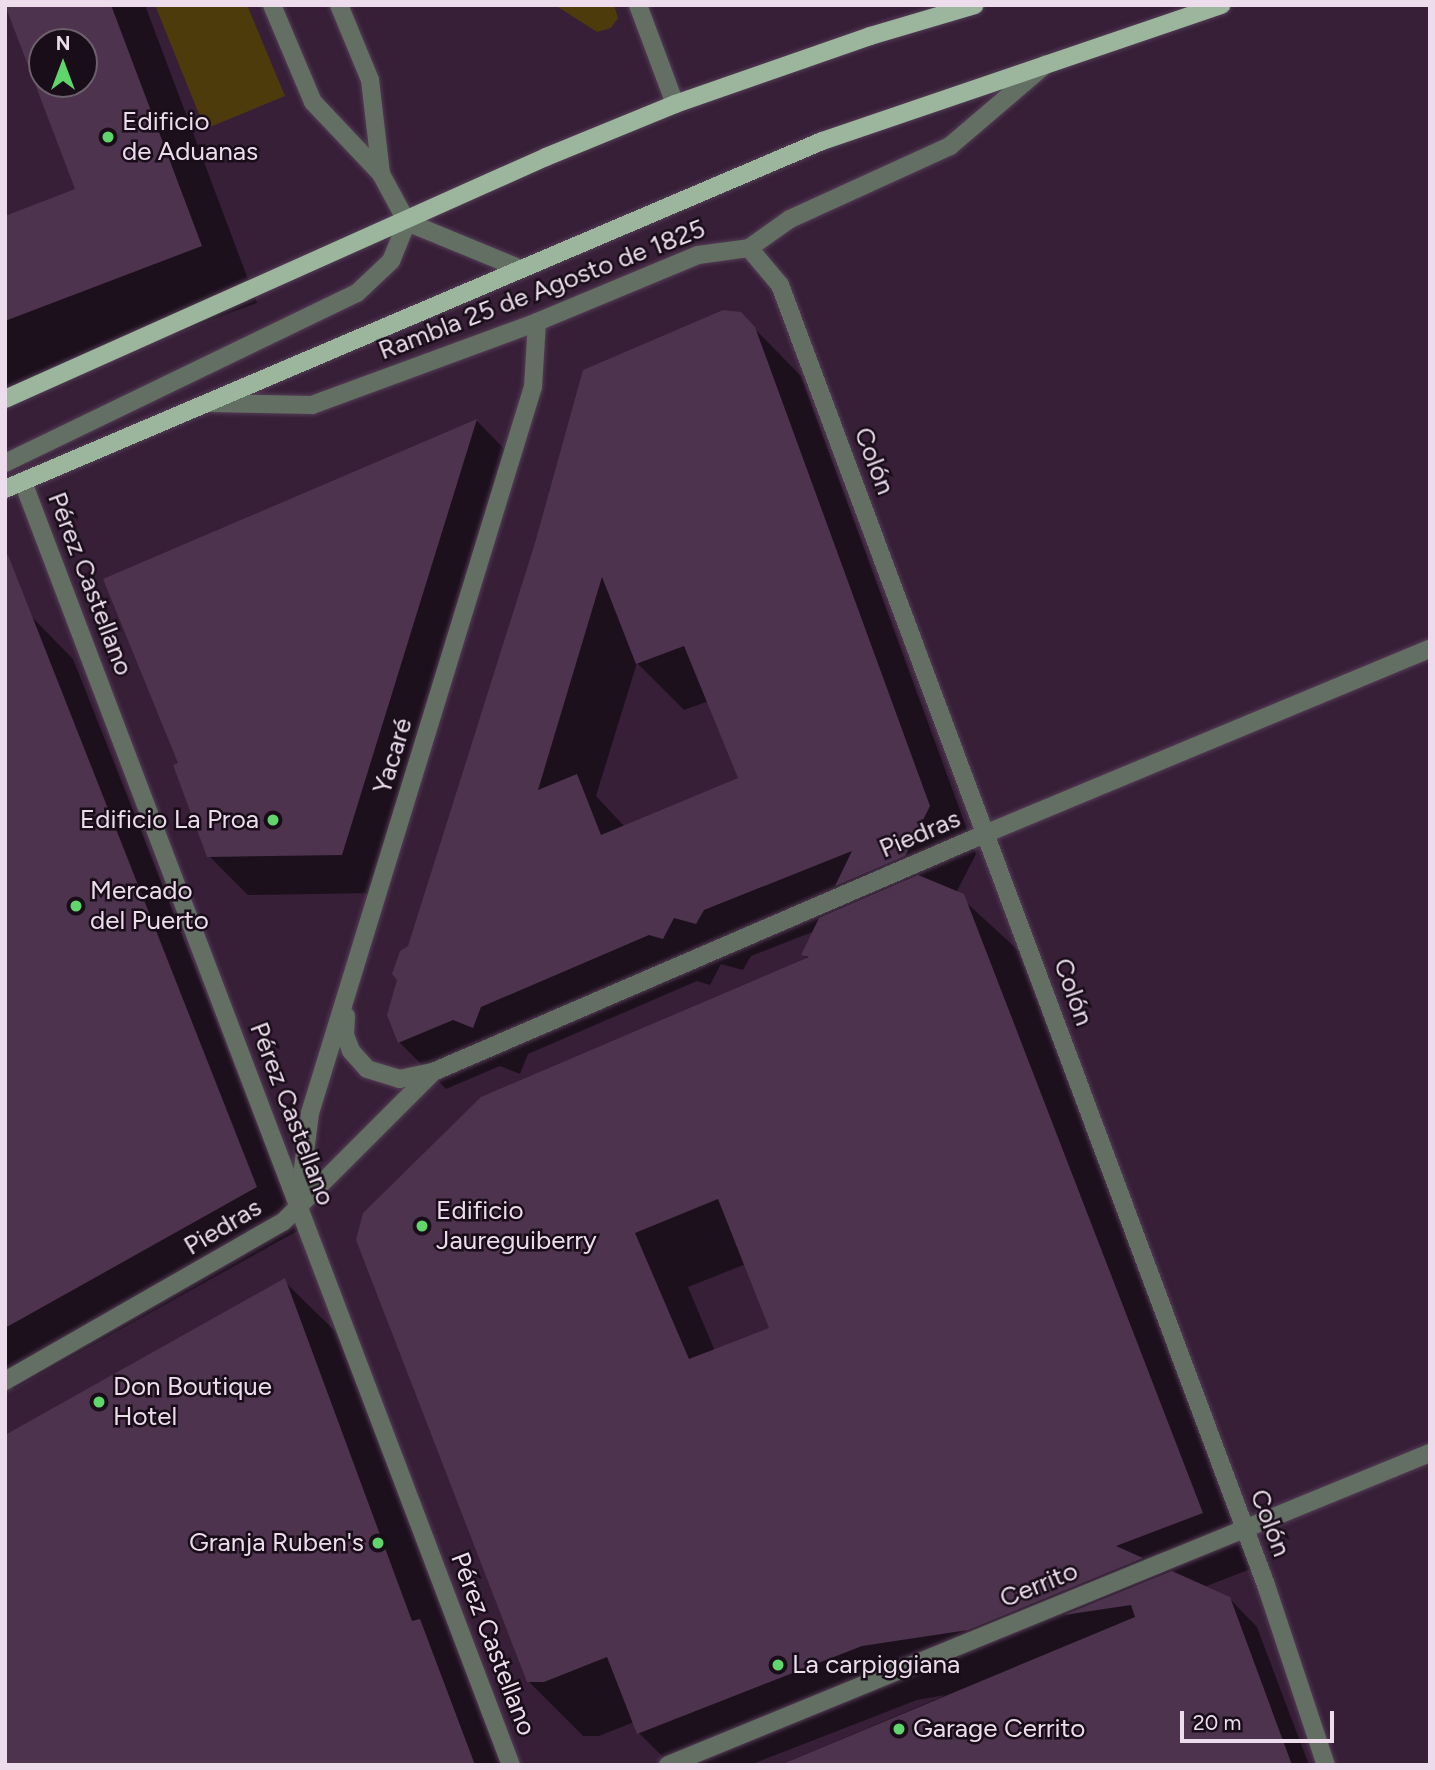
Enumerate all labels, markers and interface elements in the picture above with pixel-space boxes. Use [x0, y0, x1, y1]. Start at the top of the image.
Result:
north arrow [28, 28, 98, 98]
text: N [56, 32, 70, 55]
place label: Edificio de Aduanas [122, 106, 258, 168]
marker: Edificio de Aduanas [100, 129, 116, 145]
street label: Rambla 25 de Agosto de 1825 [374, 213, 710, 367]
street label: Colón [847, 423, 901, 499]
street label: Pérez Castellano [41, 488, 139, 680]
street label: Yacaré [367, 714, 419, 798]
street label: Piedras [875, 803, 965, 865]
place label: Edificio La Proa [80, 804, 259, 836]
marker: Edificio La Proa [265, 812, 281, 828]
place label: Mercado del Puerto [90, 875, 209, 936]
marker: Mercado del Puerto [68, 898, 84, 914]
street label: Colón [1047, 954, 1099, 1030]
street label: Pérez Castellano [243, 1018, 341, 1210]
street label: Piedras [179, 1192, 267, 1262]
place label: Edificio Jaureguiberry [436, 1195, 597, 1256]
marker: Edificio Jaureguiberry [414, 1218, 430, 1234]
place label: Don Boutique Hotel [113, 1371, 272, 1432]
marker: Don Boutique Hotel [91, 1394, 107, 1410]
street label: Colón [1243, 1485, 1297, 1561]
place label: Granja Ruben's [189, 1527, 364, 1559]
marker: Granja Ruben's [370, 1535, 386, 1551]
street label: Pérez Castellano [444, 1548, 542, 1740]
street label: Cerrito [995, 1555, 1083, 1615]
place label: La carpiggiana [792, 1649, 960, 1681]
marker: La carpiggiana [770, 1657, 786, 1673]
scale bar [1183, 1696, 1337, 1740]
text: 20 m [1193, 1710, 1241, 1735]
place label: Garage Cerrito [913, 1713, 1085, 1745]
marker: Garage Cerrito [891, 1721, 907, 1737]

